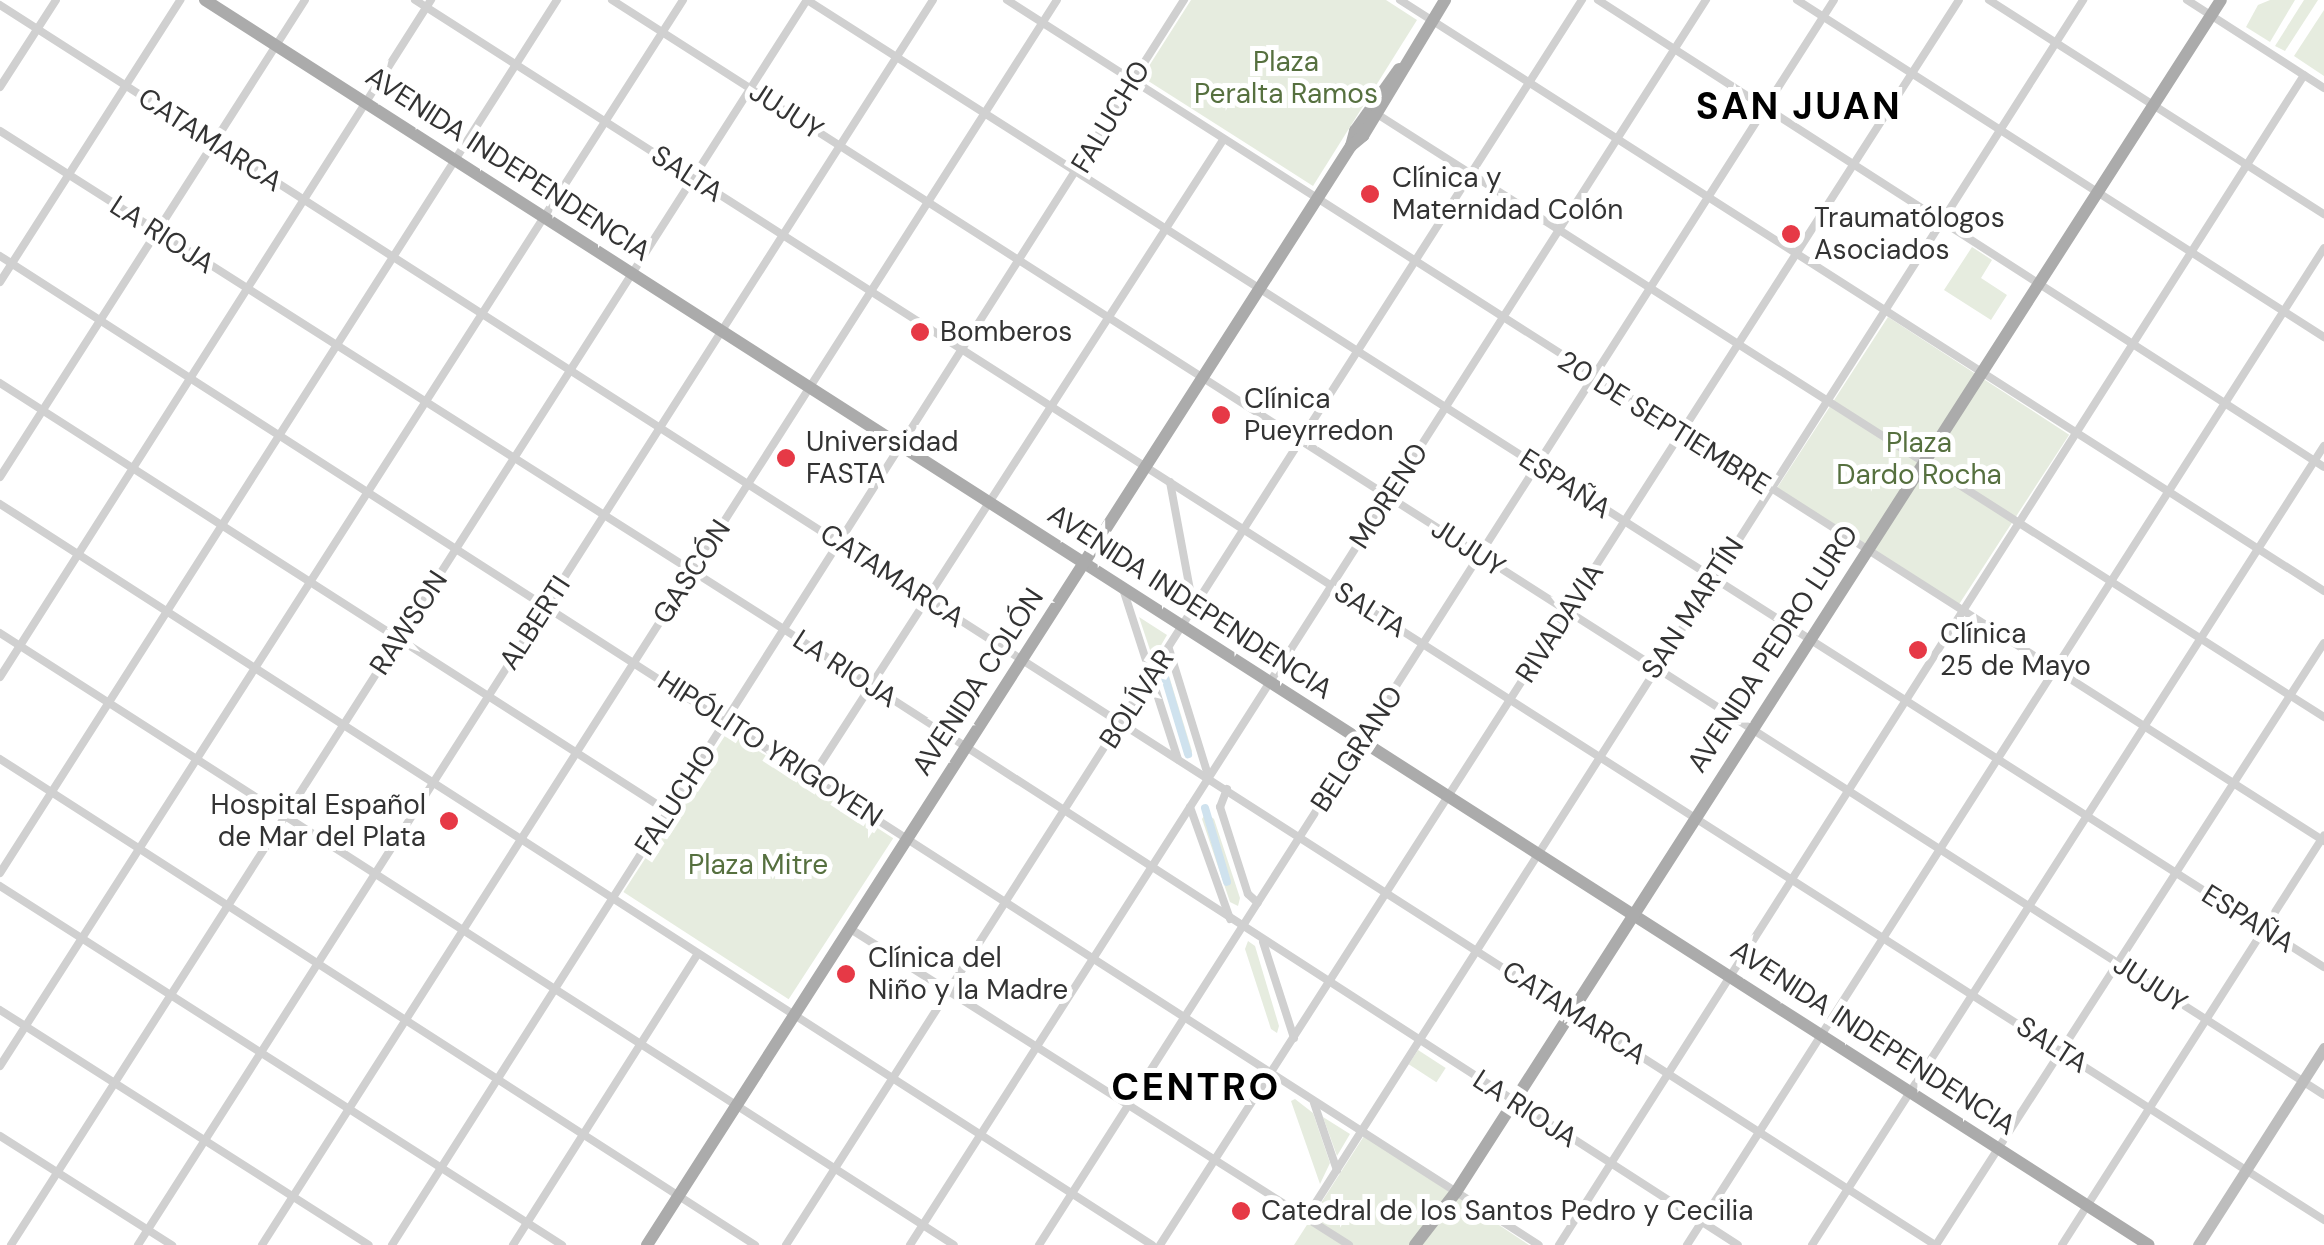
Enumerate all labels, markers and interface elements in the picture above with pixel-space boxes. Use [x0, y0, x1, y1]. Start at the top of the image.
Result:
park label: Plaza Peralta Ramos [1194, 45, 1378, 111]
street label: FALUCHO [1064, 55, 1158, 179]
street label: AVENIDA INDEPENDENCIA [360, 59, 656, 269]
street label: JUJUY [743, 75, 829, 147]
street label: CATAMARCA [132, 81, 288, 199]
district label: SAN JUAN [1696, 84, 1902, 130]
street label: SALTA [645, 139, 729, 209]
place label: Clínica y Maternidad Colón [1392, 161, 1623, 227]
marker: Clínica y Maternidad Colón [1357, 181, 1383, 207]
street label: LA RIOJA [104, 189, 220, 281]
place label: Traumatólogos Asociados [1814, 201, 2005, 267]
marker: Traumatólogos Asociados [1778, 221, 1804, 247]
place label: Bomberos [940, 315, 1072, 349]
marker: Bomberos [909, 321, 931, 343]
street label: 20 DE SEPTIEMBRE [1552, 344, 1776, 502]
place label: Clínica Pueyrredon [1244, 382, 1394, 448]
marker: Clínica Pueyrredon [1208, 402, 1234, 428]
place label: Universidad FASTA [806, 425, 959, 491]
park label: Plaza Dardo Rocha [1836, 426, 2002, 492]
street label: MORENO [1343, 437, 1435, 555]
street label: ESPAÑA [1513, 442, 1617, 526]
marker: Universidad FASTA [775, 447, 797, 469]
street label: AVENIDA INDEPENDENCIA [1042, 497, 1338, 707]
street label: JUJUY [1425, 512, 1511, 584]
street label: GASCÓN [646, 514, 738, 630]
street label: CATAMARCA [814, 517, 970, 635]
street label: AVENIDA PEDRO LURO [1681, 519, 1865, 779]
street label: SAN MARTÍN [1635, 531, 1751, 685]
street label: RIVADAVIA [1509, 557, 1611, 689]
street label: RAWSON [363, 565, 455, 681]
street label: ALBERTI [492, 570, 578, 676]
street label: SALTA [1328, 575, 1412, 645]
street label: AVENIDA COLÓN [905, 582, 1051, 782]
place label: Clínica 25 de Mayo [1940, 617, 2091, 683]
street label: LA RIOJA [787, 623, 903, 715]
marker: Clínica 25 de Mayo [1905, 637, 1931, 663]
street label: BOLÍVAR [1093, 643, 1181, 755]
street label: HIPÓLITO YRIGOYEN [651, 664, 889, 834]
street label: BELGRANO [1304, 680, 1410, 818]
street label: FALUCHO [628, 739, 724, 861]
place label: Hospital Español de Mar del Plata [211, 788, 426, 854]
marker: Hospital Español de Mar del Plata [436, 808, 462, 834]
park label: Plaza Mitre [688, 848, 828, 882]
street label: ESPAÑA [2196, 878, 2300, 960]
street label: AVENIDA INDEPENDENCIA [1725, 933, 2021, 1143]
place label: Clínica del Niño y la Madre [868, 941, 1068, 1007]
street label: JUJUY [2107, 948, 2193, 1020]
street label: CATAMARCA [1496, 954, 1652, 1072]
marker: Clínica del Niño y la Madre [833, 961, 859, 987]
street label: SALTA [2010, 1010, 2094, 1080]
street label: LA RIOJA [1467, 1063, 1583, 1155]
district label: CENTRO [1111, 1065, 1281, 1111]
place label: Catedral de los Santos Pedro y Cecilia [1261, 1194, 1753, 1228]
marker: Catedral de los Santos Pedro y Cecilia [1230, 1200, 1252, 1222]

